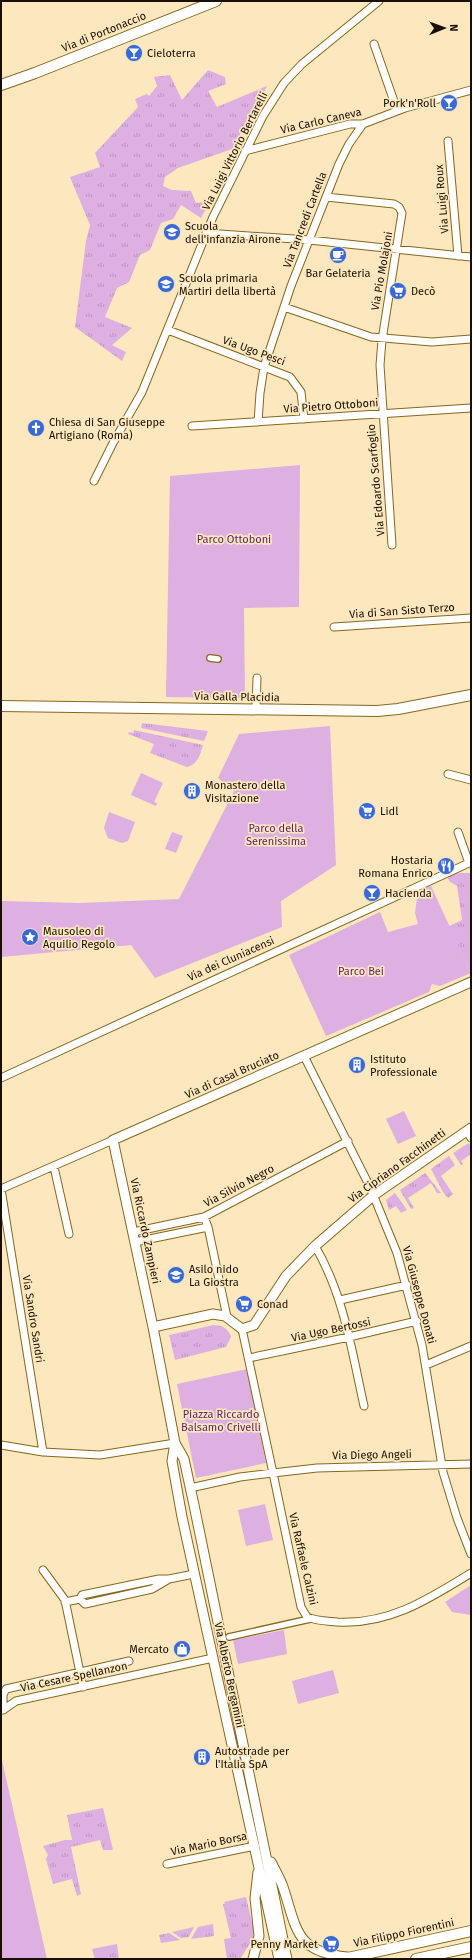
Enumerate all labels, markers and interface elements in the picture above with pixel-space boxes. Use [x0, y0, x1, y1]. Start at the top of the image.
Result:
north arrow [424, 8, 464, 48]
street label: Via di Portonaccio [60, 9, 148, 55]
text: N [447, 24, 460, 32]
bar icon: Cieloterra [124, 43, 144, 63]
place label: Cieloterra [147, 47, 196, 60]
street label: Via Luigi Vittorio Bertarelli [199, 90, 271, 212]
bar icon: Pork'n'Roll [439, 93, 459, 113]
place label: Pork'n'Roll [383, 97, 436, 110]
street label: Via Carlo Caneva [279, 105, 363, 137]
street label: Via Luigi Roux [432, 163, 451, 234]
street label: Via Tancredi Cartella [281, 170, 329, 270]
place label: Scuola dell'infanzia Airone [185, 220, 281, 246]
school or university icon: Scuola dell'infanzia Airone [162, 222, 182, 242]
street label: Via Pio Molajoni [369, 230, 395, 312]
cafe icon: Bar Gelateria [328, 245, 348, 265]
place label: Bar Gelateria [305, 267, 371, 280]
place label: Scuola primaria Martiri della libertà [179, 272, 276, 298]
school or university icon: Scuola primaria Martiri della libertà [156, 274, 176, 294]
supermarket icon: Decò [388, 281, 408, 301]
place label: Decò [411, 285, 436, 298]
street label: Via Ugo Pesci [221, 334, 287, 368]
street label: Via Pietro Ottoboni [283, 396, 379, 416]
place label: Chiesa di San Giuseppe Artigiano (Roma) [49, 416, 165, 442]
church icon: Chiesa di San Giuseppe Artigiano (Roma) [26, 418, 46, 438]
street label: Via Edoardo Scarfoglio [365, 423, 387, 537]
park label: Parco Ottoboni [197, 533, 271, 546]
street label: Via di San Sisto Terzo [349, 601, 455, 621]
street label: Via Galla Placidia [194, 690, 280, 704]
place label: Monastero della Visitazione [205, 779, 285, 805]
building icon: Monastero della Visitazione [182, 781, 202, 801]
supermarket icon: Lidl [357, 801, 377, 821]
place label: Lidl [380, 805, 398, 818]
park label: Parco della Serenissima [246, 822, 306, 848]
place label: Hostaria Romana Enrico [358, 854, 433, 880]
restaurant icon: Hostaria Romana Enrico [436, 856, 456, 876]
bar icon: Hacienda [362, 883, 382, 903]
place label: Hacienda [385, 887, 432, 900]
place label: Mausoleo di Aquilio Regolo [43, 925, 115, 951]
place icon: Mausoleo di Aquilio Regolo [20, 927, 40, 947]
street label: Via dei Cluniacensi [186, 934, 276, 984]
park label: Parco Bei [338, 965, 384, 978]
street label: Via di Casal Bruciato [183, 1048, 281, 1102]
place label: Istituto Professionale [370, 1053, 437, 1079]
building icon: Istituto Professionale [347, 1055, 367, 1075]
street label: Via Cipriano Facchinetti [346, 1126, 448, 1206]
street label: Via Silvio Negro [202, 1162, 276, 1210]
street label: Via Riccardo Zampieri [127, 1177, 163, 1285]
street label: Via Giuseppe Donati [400, 1245, 438, 1345]
place label: Asilo nido La Giostra [189, 1263, 239, 1289]
school or university icon: Asilo nido La Giostra [166, 1265, 186, 1285]
street label: Via Sandro Sandri [20, 1274, 46, 1364]
supermarket icon: Conad [234, 1294, 254, 1314]
place label: Conad [257, 1298, 288, 1311]
street label: Via Ugo Bertossi [290, 1315, 372, 1345]
park label: Piazza Riccardo Balsamo Crivelli [181, 1408, 261, 1434]
street label: Via Diego Angeli [332, 1448, 412, 1462]
street label: Via Raffaele Calzini [286, 1511, 320, 1607]
street label: Via Alberto Bergamini [211, 1621, 247, 1729]
shop icon: Mercato [172, 1639, 192, 1659]
place label: Mercato [129, 1643, 169, 1656]
street label: Via Cesare Spellanzon [19, 1659, 129, 1695]
place label: Autostrade per l'Italia SpA [215, 1745, 290, 1771]
building icon: Autostrade per l'Italia SpA [192, 1747, 212, 1767]
street label: Via Mario Borsa [170, 1830, 248, 1858]
street label: Via Filippo Fiorentini [353, 1916, 455, 1950]
supermarket icon: Penny Market [321, 1934, 341, 1954]
place label: Penny Market [251, 1938, 318, 1951]

